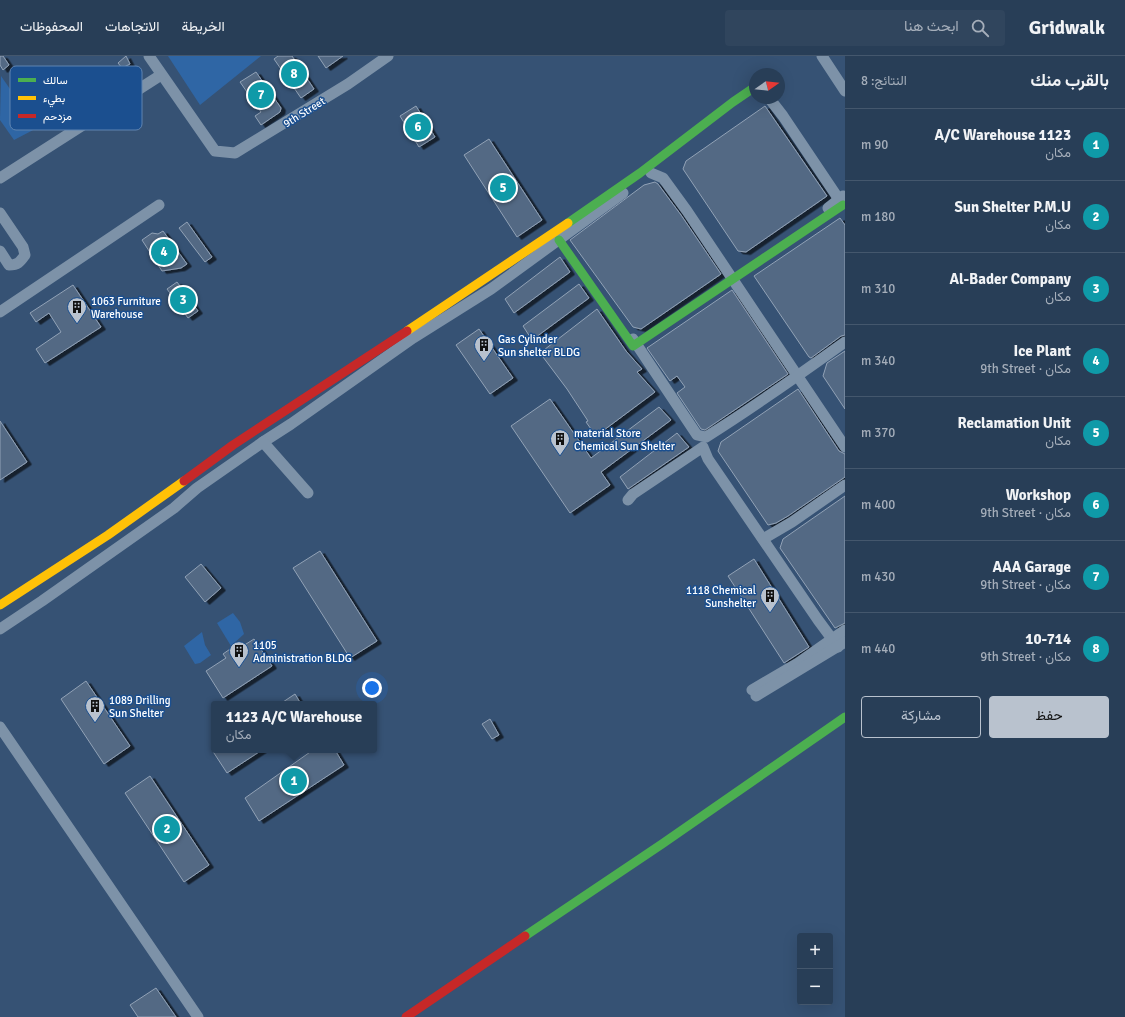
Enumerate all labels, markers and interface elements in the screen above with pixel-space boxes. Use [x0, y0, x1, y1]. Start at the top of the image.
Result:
search box [725, 10, 1005, 46]
text: Gridwalk [1029, 16, 1105, 40]
text: ابحث هنا [904, 17, 959, 35]
icon: search [969, 17, 991, 39]
text: المحفوظات [20, 18, 83, 35]
text: الاتجاهات [105, 18, 159, 35]
text: الخريطة [181, 18, 225, 35]
pin: 8 [281, 59, 307, 89]
legend [10, 66, 142, 130]
north arrow [749, 68, 785, 104]
text: بالقرب منك [1031, 70, 1109, 91]
text: النتائج: 8 [861, 73, 907, 89]
text: سالك [43, 74, 68, 87]
pin: 7 [248, 80, 274, 110]
text: بطيء [43, 92, 65, 108]
street label: 9th Street [281, 94, 328, 130]
text: مزدحم [43, 110, 72, 124]
pin: 6 [405, 112, 431, 142]
text: 1123 A/C Warehouse [935, 126, 1071, 144]
text: 90 m [861, 137, 888, 153]
text: 1 [1092, 137, 1100, 153]
text: مكان [1045, 145, 1071, 161]
pin: 5 [490, 173, 516, 203]
text: Sun Shelter P.M.U [954, 198, 1071, 216]
text: 180 m [861, 209, 895, 225]
text: 2 [1092, 209, 1100, 225]
text: مكان [1045, 217, 1071, 233]
pin: 4 [151, 237, 177, 267]
text: Al-Bader Company [949, 270, 1071, 288]
text: 310 m [861, 281, 895, 297]
text: 3 [1092, 281, 1100, 297]
pin: 3 [170, 285, 196, 315]
text: مكان [1045, 289, 1071, 305]
place label: 1063 Furniture Warehouse [91, 295, 161, 321]
building icon: 1063 Furniture Warehouse [66, 296, 88, 324]
place label: Gas Cylinder Sun shelter BLDG [498, 333, 580, 359]
building icon: Gas Cylinder Sun shelter BLDG [473, 334, 495, 362]
text: Ice Plant [1013, 342, 1071, 360]
text: 340 m [861, 353, 895, 369]
text: 4 [1092, 353, 1100, 369]
text: مكان · 9th Street [980, 361, 1071, 377]
text: Reclamation Unit [958, 414, 1071, 432]
text: 370 m [861, 425, 895, 441]
text: 5 [1092, 425, 1100, 441]
place label: material Store Chemical Sun Shelter [574, 427, 675, 453]
building icon: material Store Chemical Sun Shelter [549, 428, 571, 456]
text: مكان [1045, 433, 1071, 449]
text: Workshop [1006, 486, 1071, 504]
text: 400 m [861, 497, 895, 513]
text: 6 [1092, 497, 1100, 513]
text: مكان · 9th Street [980, 505, 1071, 521]
text: AAA Garage [993, 558, 1071, 576]
text: 430 m [861, 569, 895, 585]
text: 7 [1092, 569, 1100, 585]
text: مكان · 9th Street [980, 577, 1071, 593]
place label: 1118 Chemical Sunshelter [686, 584, 756, 610]
building icon: 1118 Chemical Sunshelter [759, 585, 781, 613]
text: 10-714 [1025, 630, 1071, 648]
place label: 1105 Administration BLDG [253, 639, 352, 665]
building icon: 1105 Administration BLDG [228, 640, 250, 668]
text: 440 m [861, 641, 895, 657]
text: 8 [1092, 641, 1100, 657]
text: مكان · 9th Street [980, 649, 1071, 665]
your location [362, 678, 382, 698]
place label: 1089 Drilling Sun Shelter [109, 694, 171, 720]
building icon: 1089 Drilling Sun Shelter [84, 695, 106, 723]
button: مشاركة [861, 696, 981, 738]
button: حفظ [989, 696, 1109, 738]
popup [211, 701, 377, 753]
text: 1123 A/C Warehouse [226, 708, 362, 726]
text: مكان [226, 727, 252, 743]
pin: 1 [281, 766, 307, 796]
pin: 2 [154, 814, 180, 844]
map controls [797, 933, 833, 1005]
button: + [797, 933, 833, 969]
button: − [797, 969, 833, 1005]

